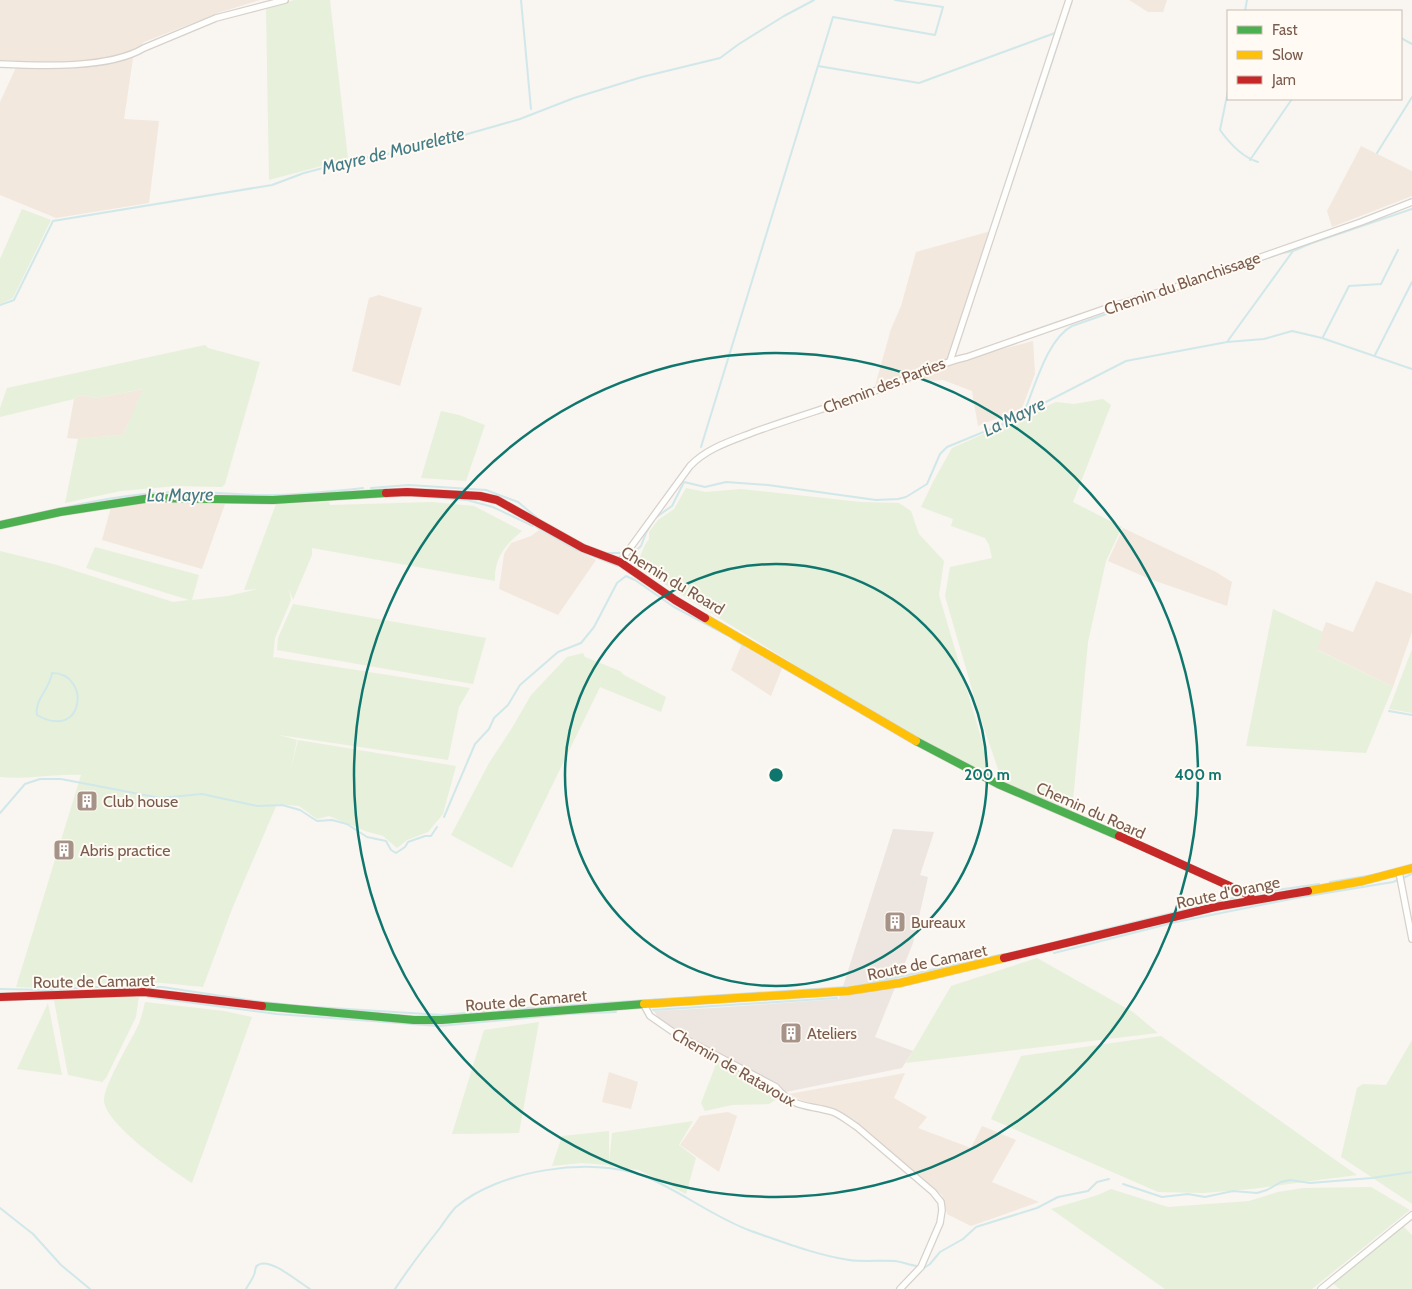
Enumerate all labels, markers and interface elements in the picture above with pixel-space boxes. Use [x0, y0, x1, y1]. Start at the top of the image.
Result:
legend [1227, 10, 1402, 100]
text: Fast [1272, 21, 1297, 39]
text: Slow [1272, 46, 1303, 64]
text: Jam [1271, 71, 1296, 89]
water label: Mayre de Mourelette [318, 123, 467, 180]
street label: Chemin du Blanchissage [1102, 248, 1263, 319]
street label: Chemin des Parties [820, 353, 948, 417]
water label: La Mayre [979, 392, 1049, 442]
water label: La Mayre [146, 483, 214, 507]
street label: Chemin du Roard [618, 542, 728, 619]
centre of rings [767, 766, 785, 784]
text: 200 m [964, 766, 1010, 784]
text: 400 m [1175, 766, 1221, 784]
street label: Chemin du Roard [1033, 778, 1148, 843]
building icon: Club house [75, 789, 99, 813]
place label: Club house [103, 792, 178, 811]
building icon: Abris practice [52, 838, 76, 862]
place label: Abris practice [80, 841, 170, 860]
street label: Route d'Orange [1175, 872, 1282, 913]
building icon: Bureaux [883, 910, 907, 934]
place label: Bureaux [911, 913, 966, 932]
street label: Route de Camaret [865, 940, 989, 984]
street label: Route de Camaret [33, 971, 156, 992]
street label: Route de Camaret [464, 986, 588, 1015]
building icon: Ateliers [779, 1021, 803, 1045]
street label: Chemin de Ratavoux [668, 1024, 799, 1111]
place label: Ateliers [807, 1024, 857, 1043]

